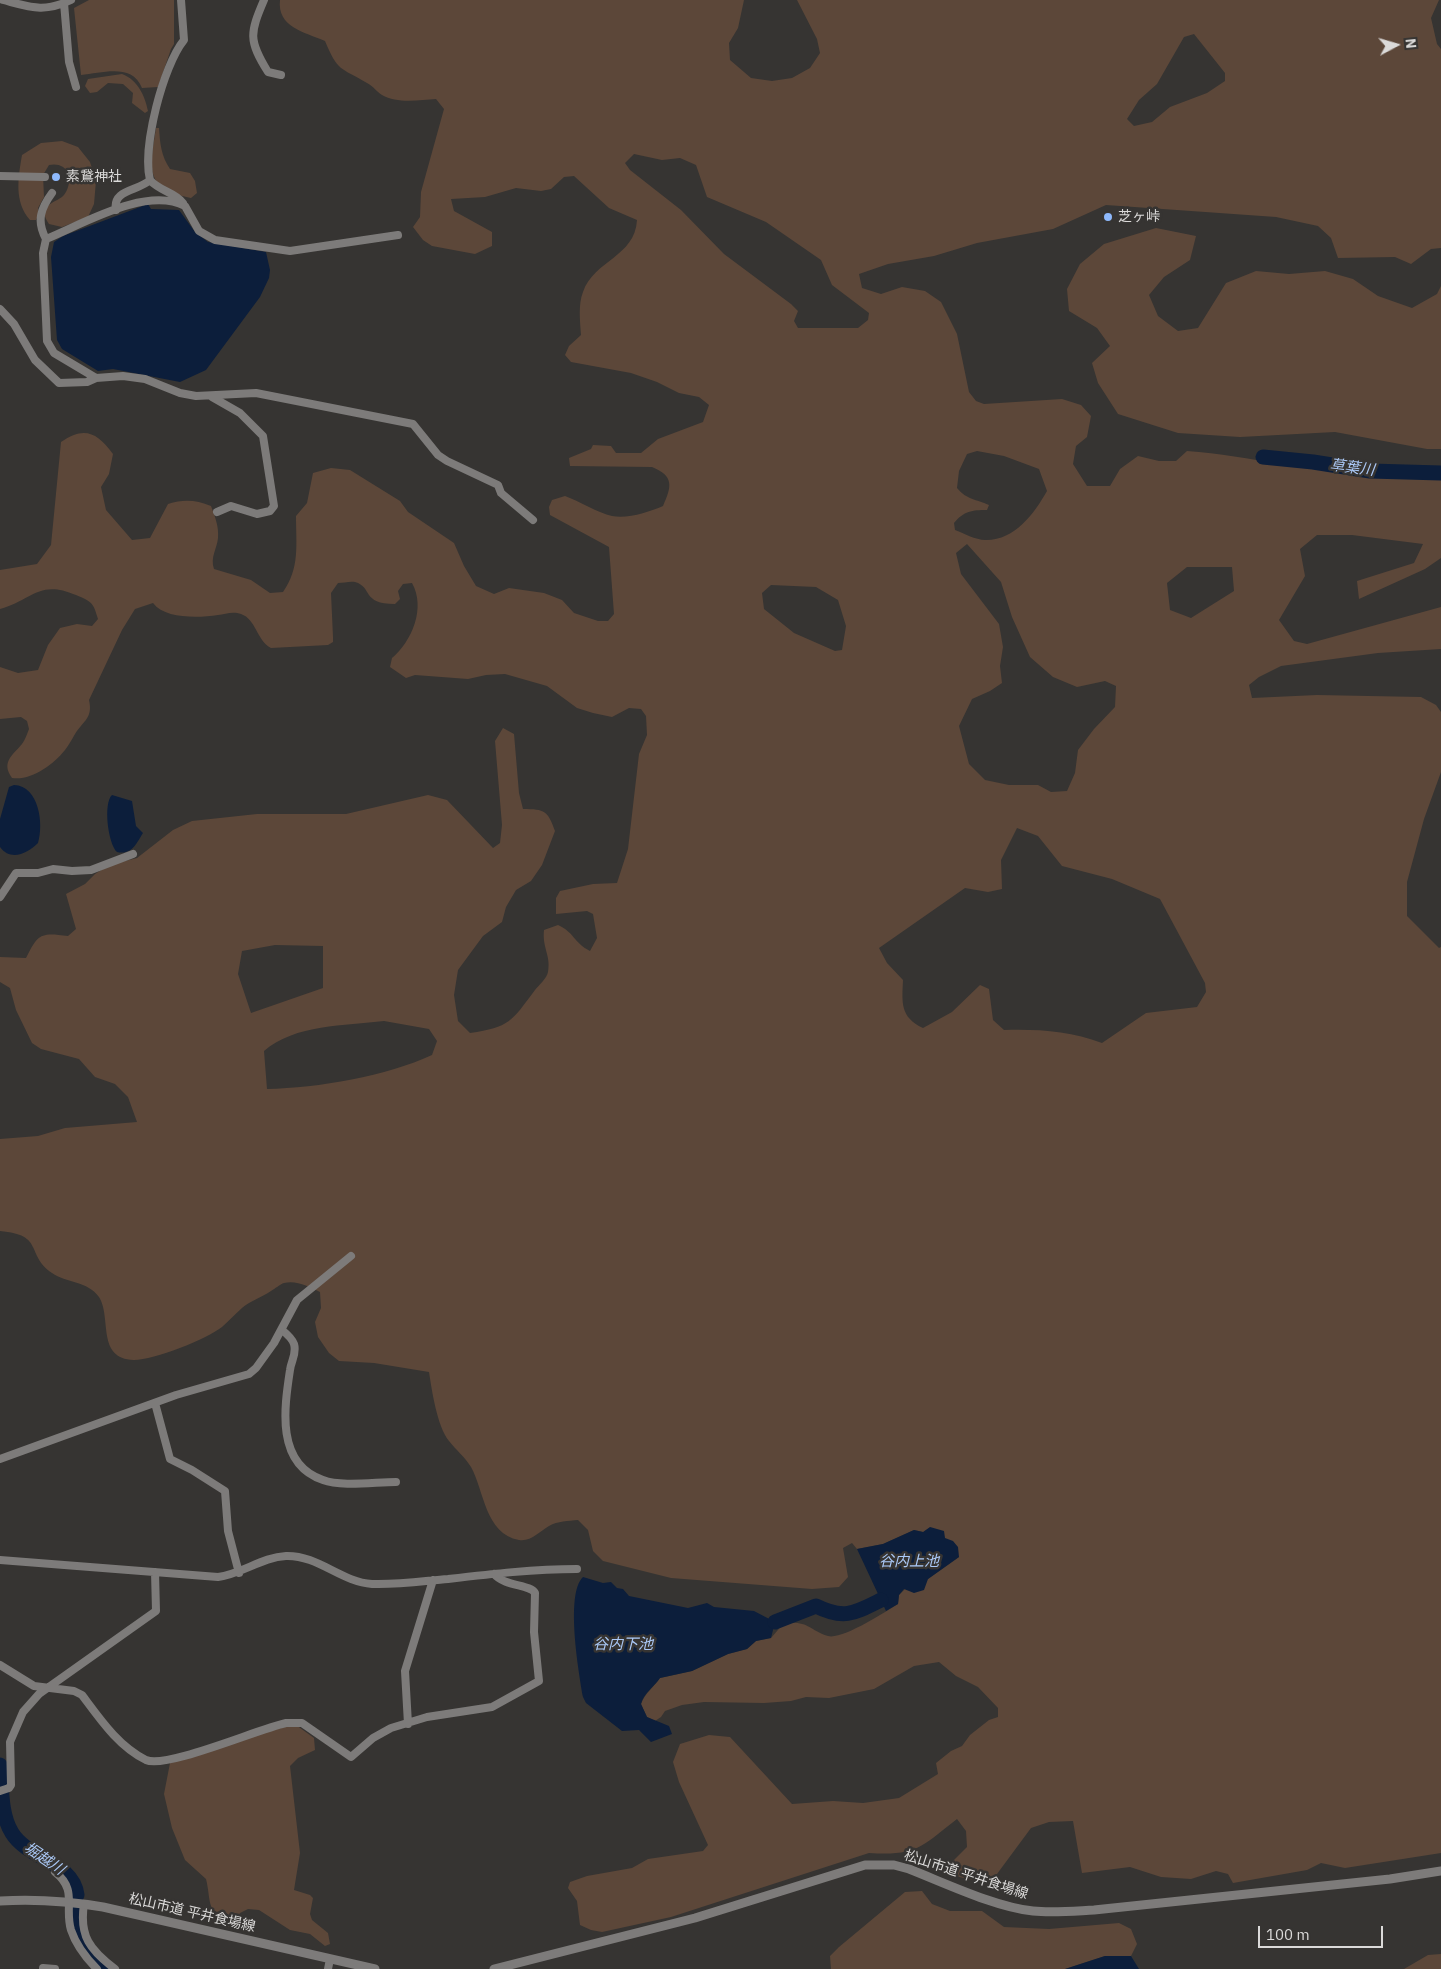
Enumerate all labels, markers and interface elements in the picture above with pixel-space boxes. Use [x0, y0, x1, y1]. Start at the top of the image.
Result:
north arrow [1371, 20, 1421, 70]
text: N [1401, 37, 1420, 49]
place label: 素鵞神社 [66, 169, 122, 185]
marker: 素鵞神社 [50, 171, 62, 183]
place label: 芝ヶ峠 [1118, 209, 1160, 225]
marker: 芝ヶ峠 [1102, 211, 1114, 223]
water label: 草葉川 [1329, 456, 1375, 480]
water label: 谷内上池 [879, 1553, 939, 1571]
water label: 谷内下池 [593, 1636, 653, 1654]
water label: 堀越川 [20, 1839, 68, 1879]
street label: 松山市道 平井食場線 [902, 1847, 1030, 1903]
street label: 松山市道 平井食場線 [127, 1890, 257, 1936]
scale bar [1261, 1916, 1386, 1948]
text: 100 m [1266, 1925, 1310, 1944]

